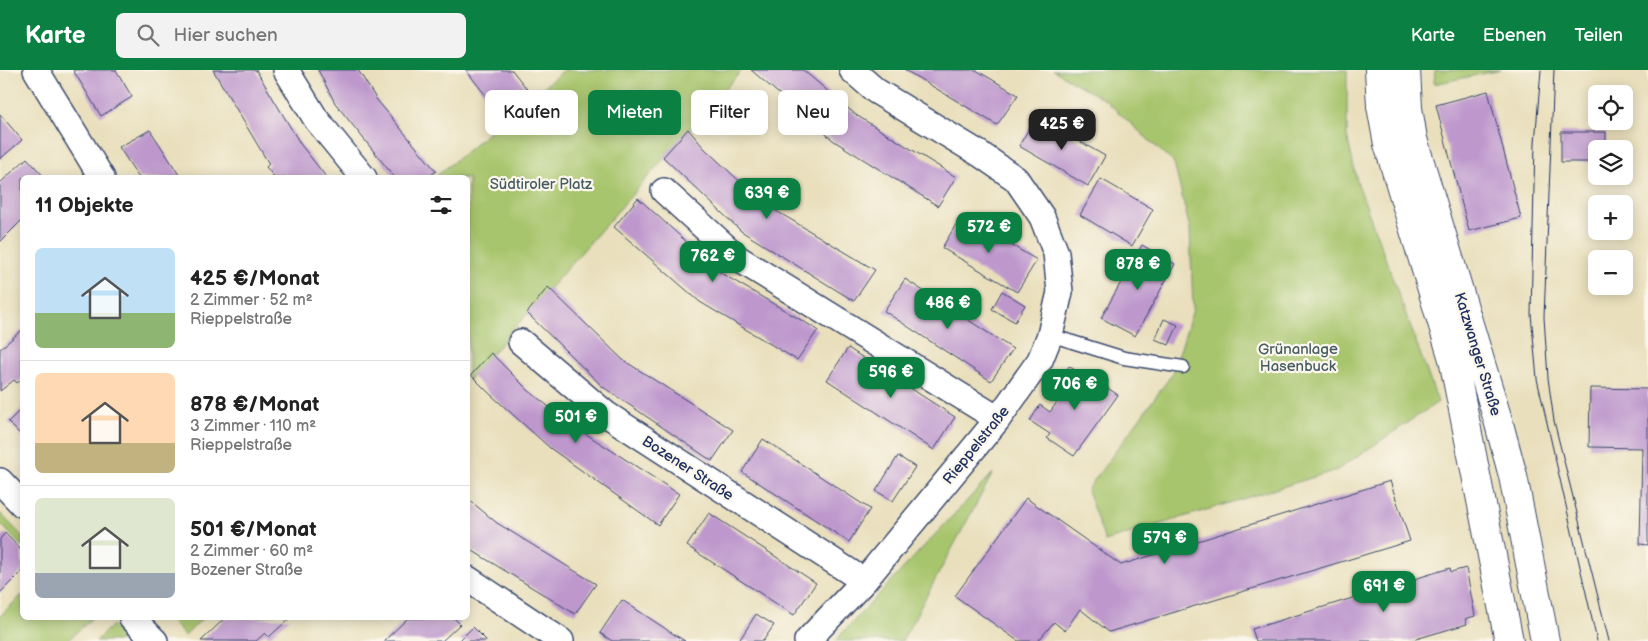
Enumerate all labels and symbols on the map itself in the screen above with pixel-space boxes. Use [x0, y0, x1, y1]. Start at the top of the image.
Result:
pin: 425 € [1027, 108, 1097, 151]
park label: Südtiroler Platz [490, 175, 593, 194]
pin: 639 € [732, 178, 802, 220]
pin: 572 € [954, 212, 1024, 254]
pin: 762 € [678, 240, 748, 283]
pin: 878 € [1103, 248, 1173, 291]
pin: 486 € [913, 288, 983, 330]
street label: Katzwanger Straße [1450, 290, 1505, 418]
park label: Grünanlage Hasenbuck [1258, 340, 1338, 376]
pin: 596 € [856, 356, 926, 399]
pin: 706 € [1040, 368, 1110, 411]
pin: 501 € [541, 402, 611, 444]
street label: Rieppelstraße [939, 402, 1014, 488]
street label: Bozener Straße [638, 432, 737, 505]
pin: 579 € [1130, 522, 1200, 565]
pin: 691 € [1349, 570, 1419, 613]

